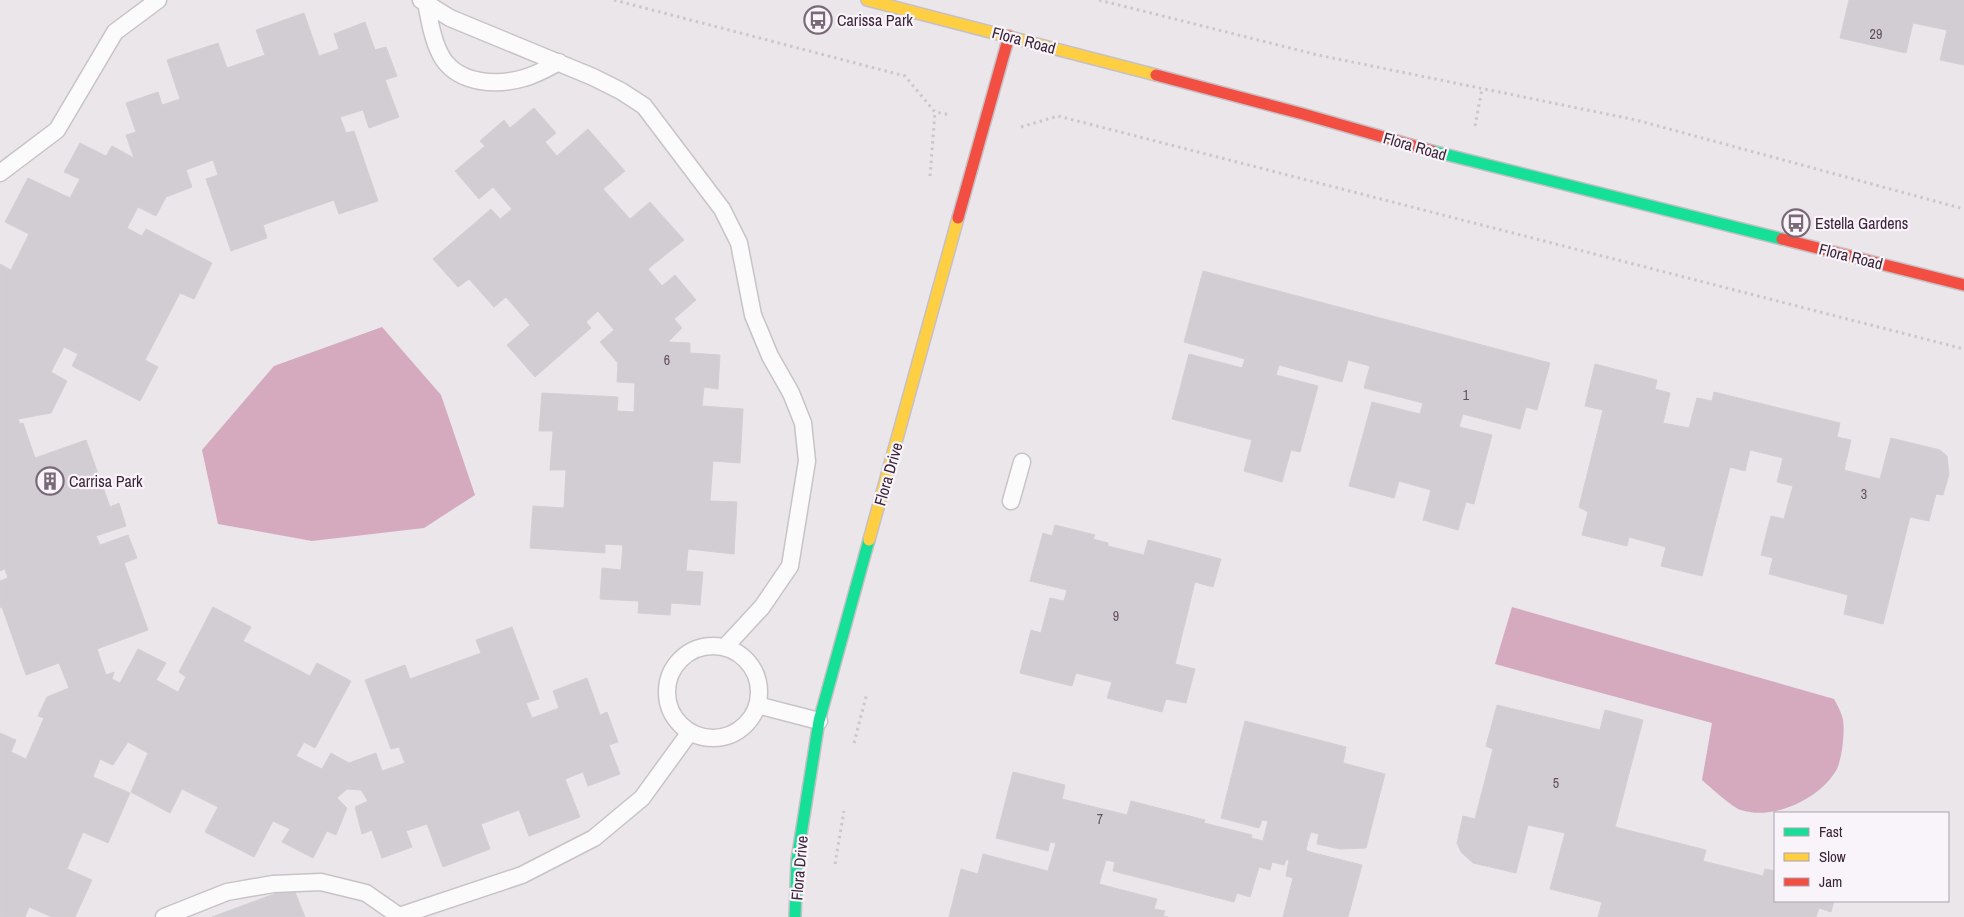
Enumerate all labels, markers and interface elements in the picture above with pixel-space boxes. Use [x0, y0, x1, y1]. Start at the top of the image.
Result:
bus stop icon: Carissa Park [803, 5, 833, 35]
place label: Carissa Park [837, 9, 913, 31]
street label: Flora Road [990, 21, 1058, 59]
house number: 29 [1870, 25, 1882, 43]
street label: Flora Road [1381, 126, 1449, 166]
bus stop icon: Estella Gardens [1781, 208, 1811, 238]
place label: Estella Gardens [1815, 212, 1908, 234]
street label: Flora Road [1817, 237, 1885, 275]
house number: 6 [664, 351, 670, 369]
house number: 1 [1463, 386, 1470, 404]
street label: Flora Drive [868, 440, 908, 508]
building icon: Carrisa Park [35, 466, 65, 496]
place label: Carrisa Park [69, 470, 143, 492]
house number: 3 [1861, 485, 1867, 503]
house number: 9 [1113, 607, 1119, 625]
house number: 5 [1553, 774, 1559, 792]
house number: 7 [1097, 810, 1103, 828]
legend [1774, 812, 1949, 902]
text: Fast [1819, 821, 1843, 842]
street label: Flora Drive [785, 835, 813, 901]
text: Slow [1819, 846, 1846, 867]
text: Jam [1819, 871, 1842, 892]

